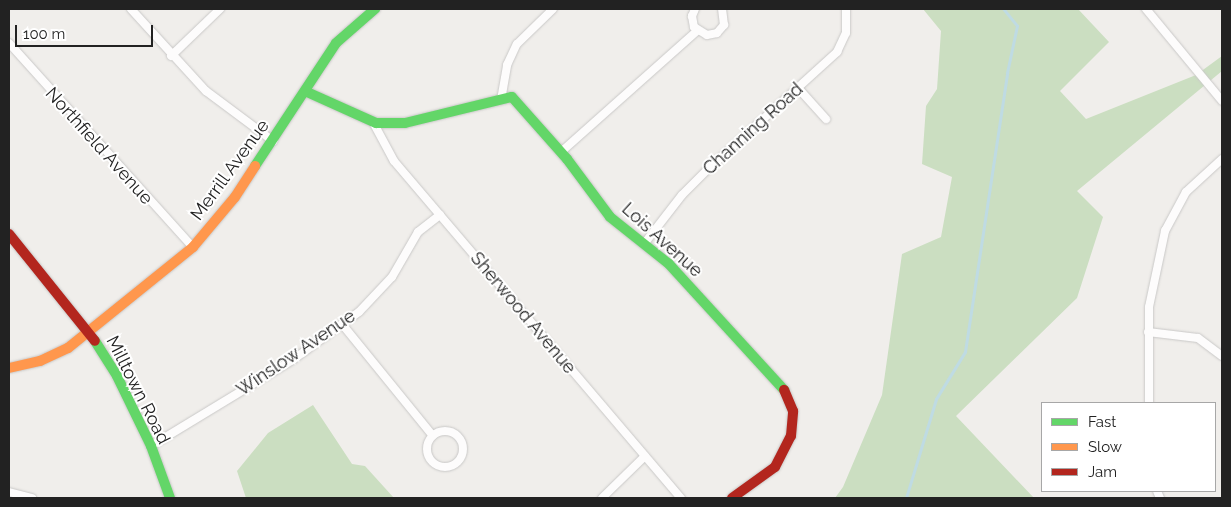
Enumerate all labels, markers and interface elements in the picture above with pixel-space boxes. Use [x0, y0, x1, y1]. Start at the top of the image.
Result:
scale bar [18, 15, 155, 47]
text: 100 m [23, 25, 65, 43]
street label: Channing Road [699, 79, 807, 179]
street label: Northfield Avenue [41, 83, 157, 209]
street label: Merrill Avenue [186, 115, 274, 225]
street label: Lois Avenue [617, 198, 707, 282]
street label: Sherwood Avenue [466, 247, 580, 379]
street label: Winslow Avenue [232, 305, 360, 401]
street label: Milltown Road [101, 332, 175, 448]
legend [1041, 402, 1216, 492]
text: Fast [1088, 413, 1116, 431]
text: Slow [1088, 438, 1122, 456]
text: Jam [1088, 463, 1117, 481]

